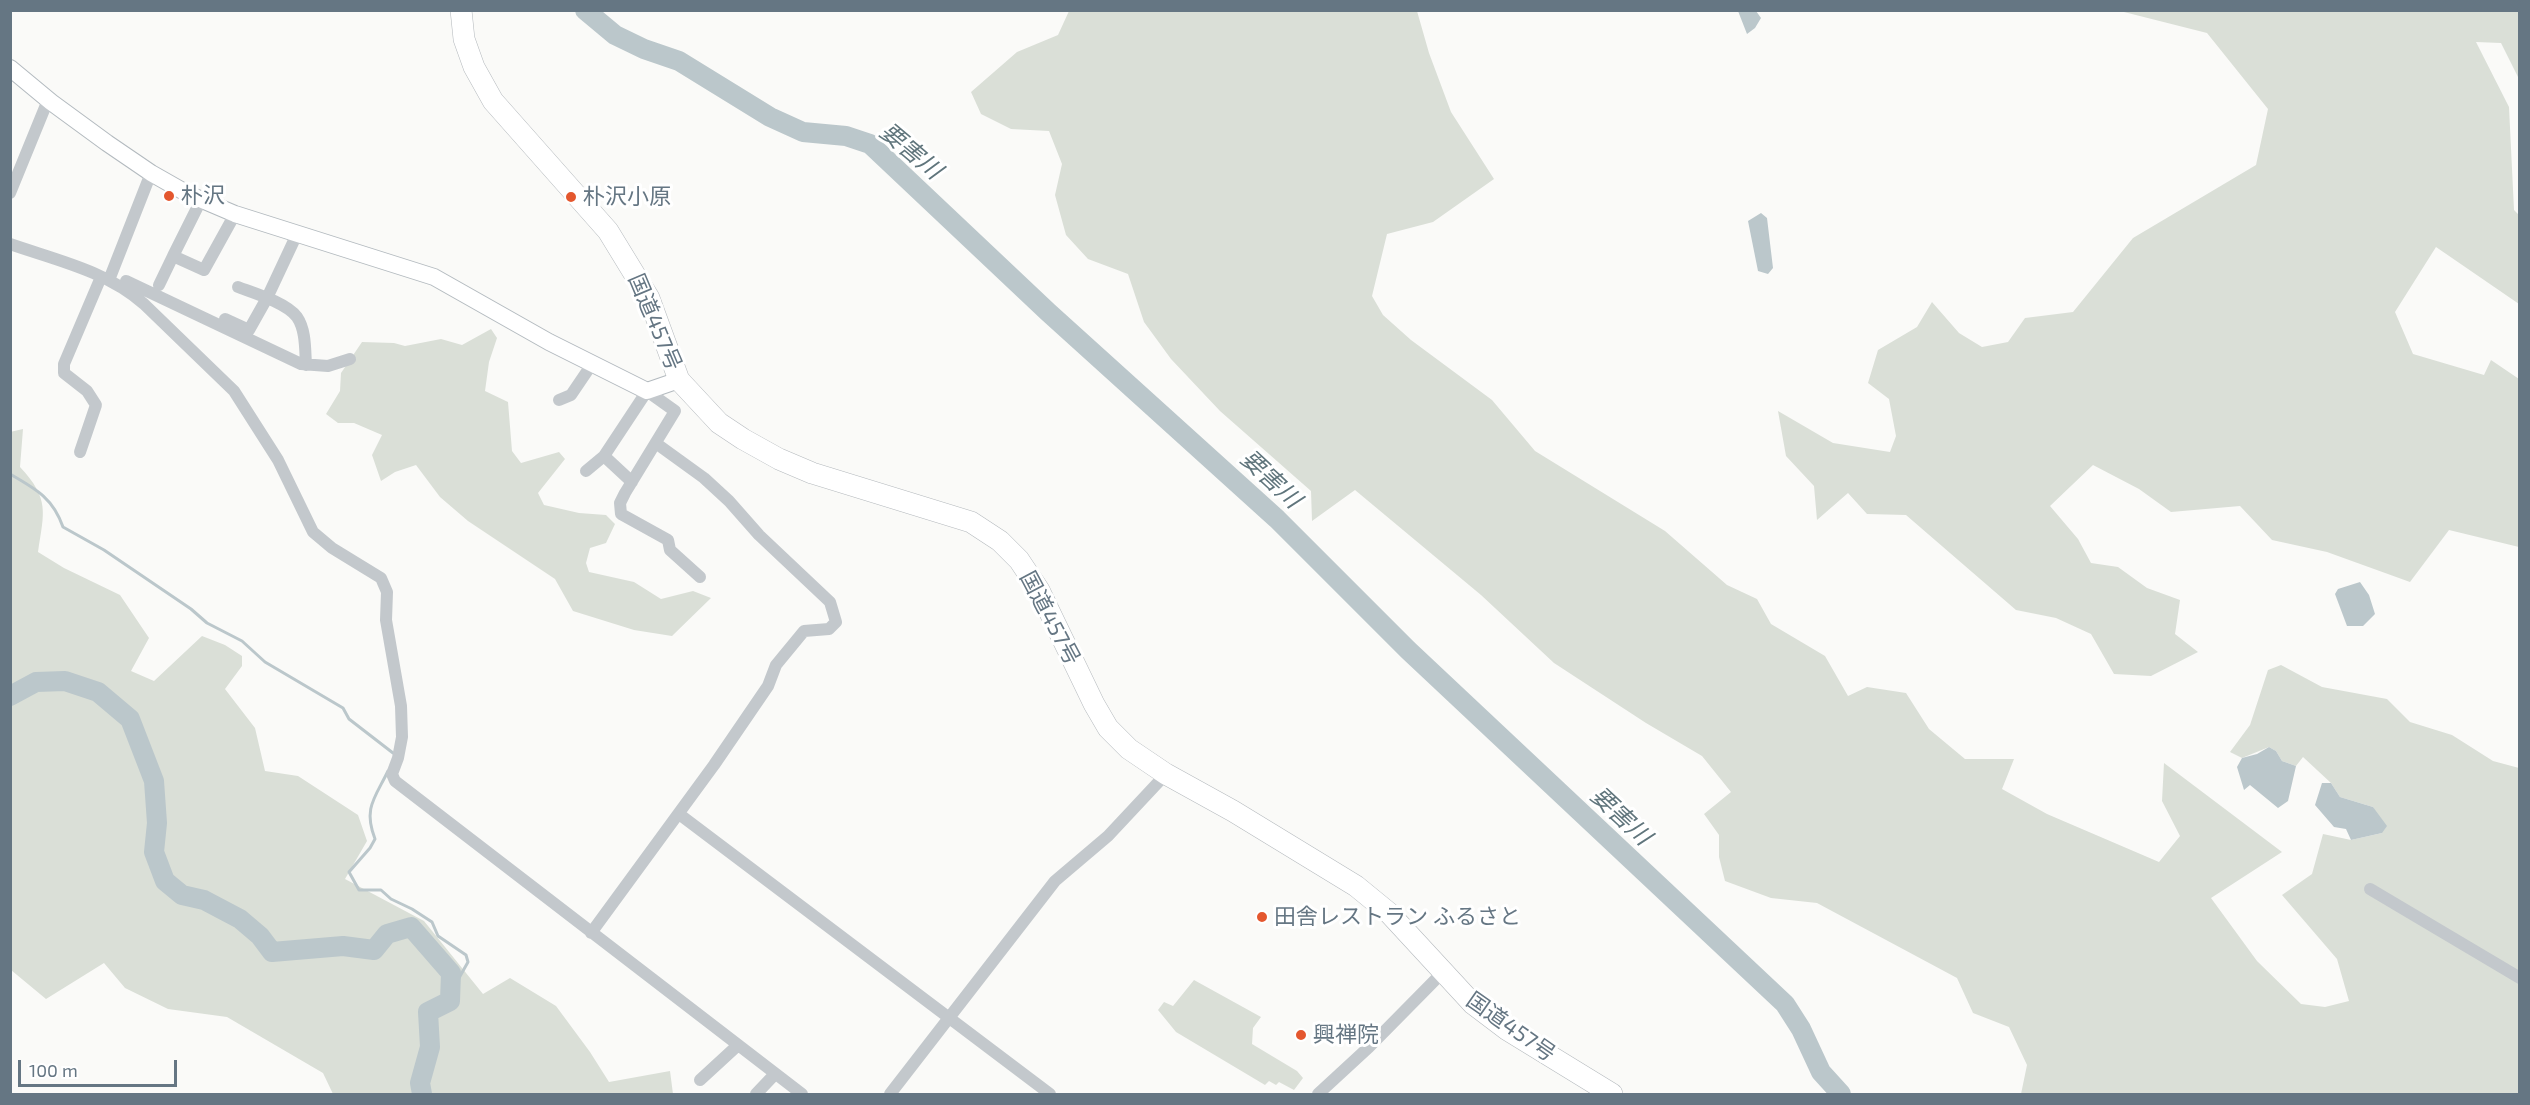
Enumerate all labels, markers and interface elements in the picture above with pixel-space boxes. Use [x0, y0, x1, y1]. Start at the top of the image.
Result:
water label: 要害川 [874, 117, 948, 185]
place label: 朴沢 [181, 183, 225, 209]
place label: 朴沢小原 [583, 184, 671, 210]
marker: 朴沢 [162, 189, 176, 203]
marker: 朴沢小原 [564, 190, 578, 204]
street label: 国道457号 [623, 270, 687, 374]
water label: 要害川 [1235, 444, 1307, 514]
street label: 国道457号 [1014, 567, 1086, 669]
water label: 要害川 [1585, 781, 1657, 851]
place label: 田舎レストラン ふるさと [1274, 904, 1521, 930]
marker: 田舎レストラン ふるさと [1255, 910, 1269, 924]
street label: 国道457号 [1461, 987, 1561, 1067]
place label: 興禅院 [1313, 1022, 1379, 1048]
marker: 興禅院 [1294, 1028, 1308, 1042]
scale bar [21, 1048, 180, 1086]
text: 100 m [29, 1059, 78, 1081]

